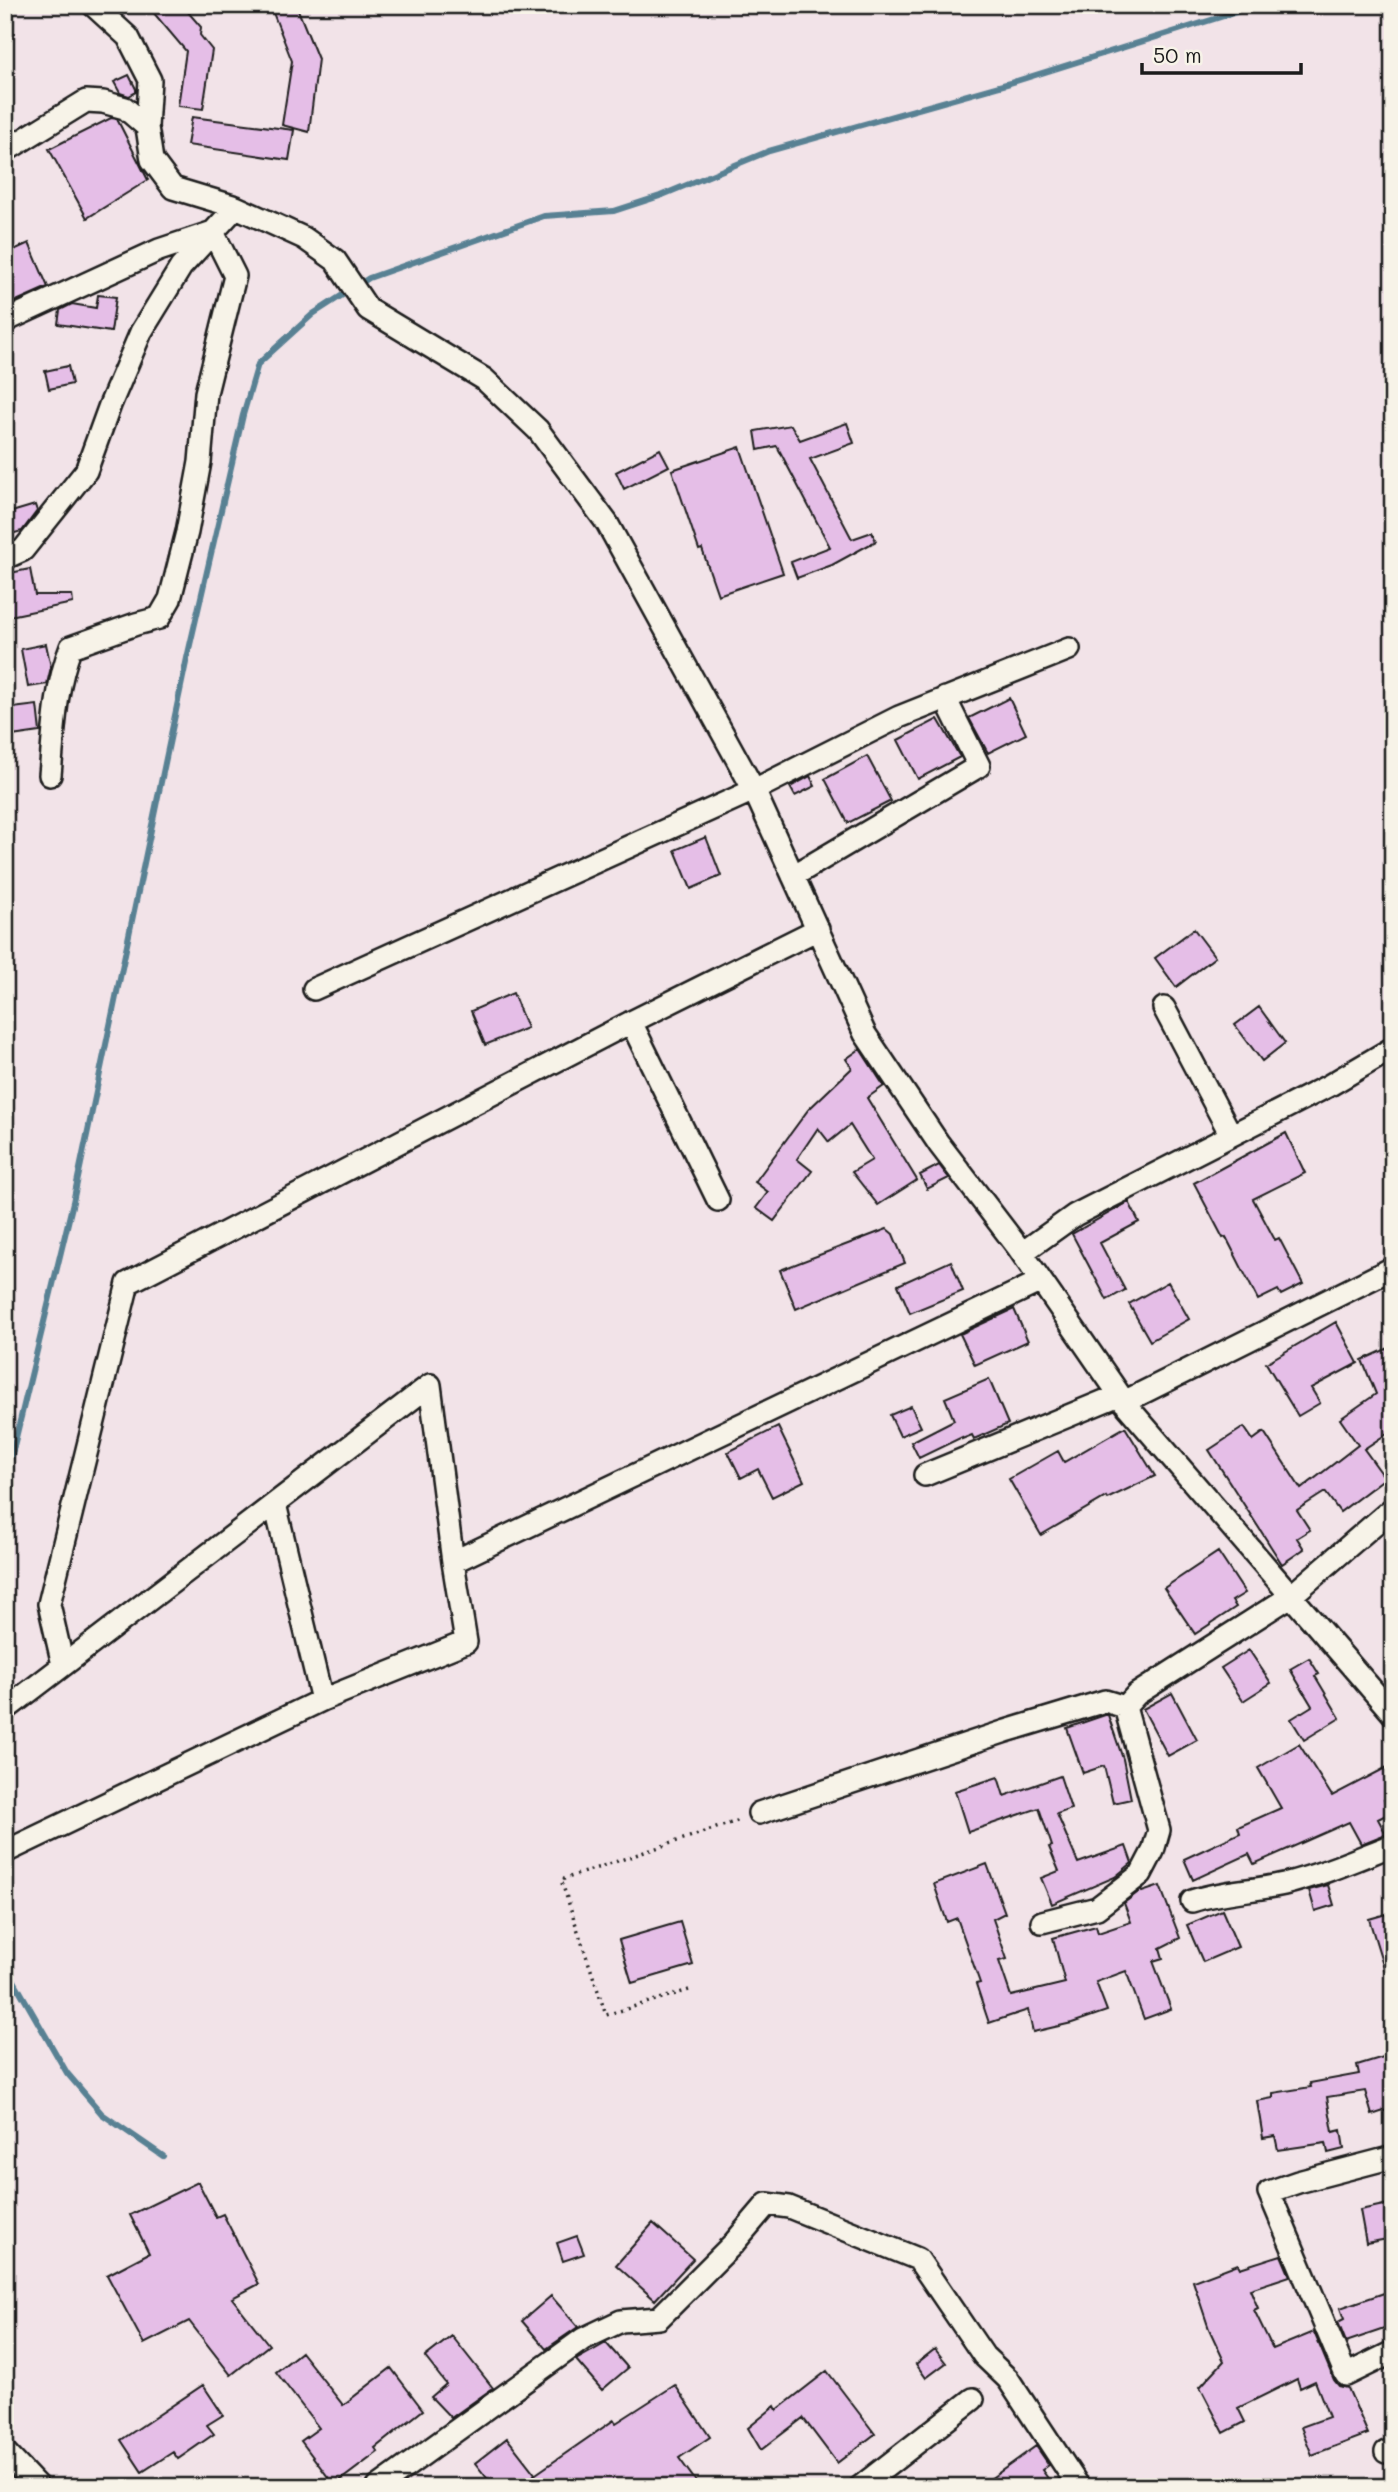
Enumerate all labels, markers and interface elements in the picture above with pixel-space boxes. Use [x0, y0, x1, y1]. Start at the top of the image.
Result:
scale bar [1142, 32, 1302, 76]
text: 50 m [1153, 41, 1202, 68]

